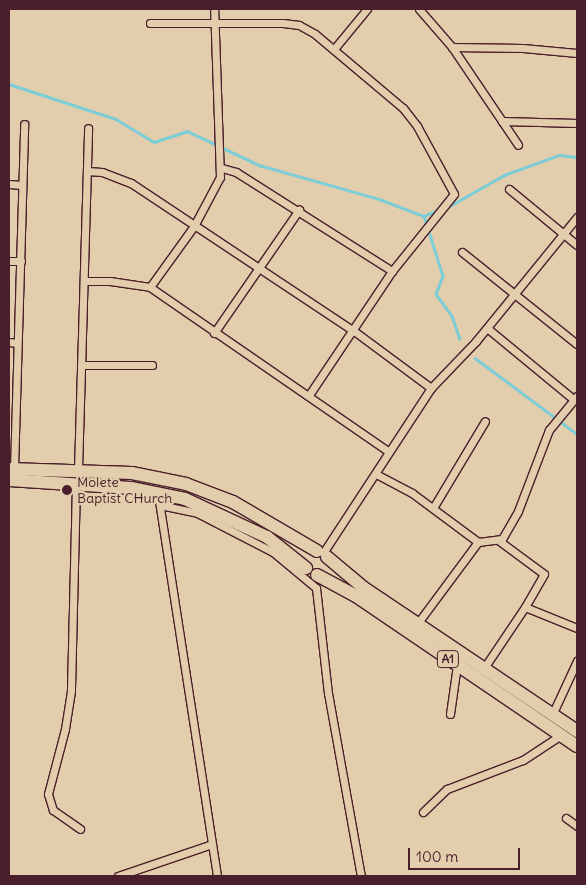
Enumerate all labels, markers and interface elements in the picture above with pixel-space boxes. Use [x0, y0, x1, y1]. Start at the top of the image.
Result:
place label: Molete Baptist CHurch [77, 474, 172, 507]
marker: Molete Baptist CHurch [61, 484, 73, 496]
road number: A1 [437, 650, 459, 669]
scale bar [411, 838, 524, 870]
text: 100 m [416, 847, 458, 866]

